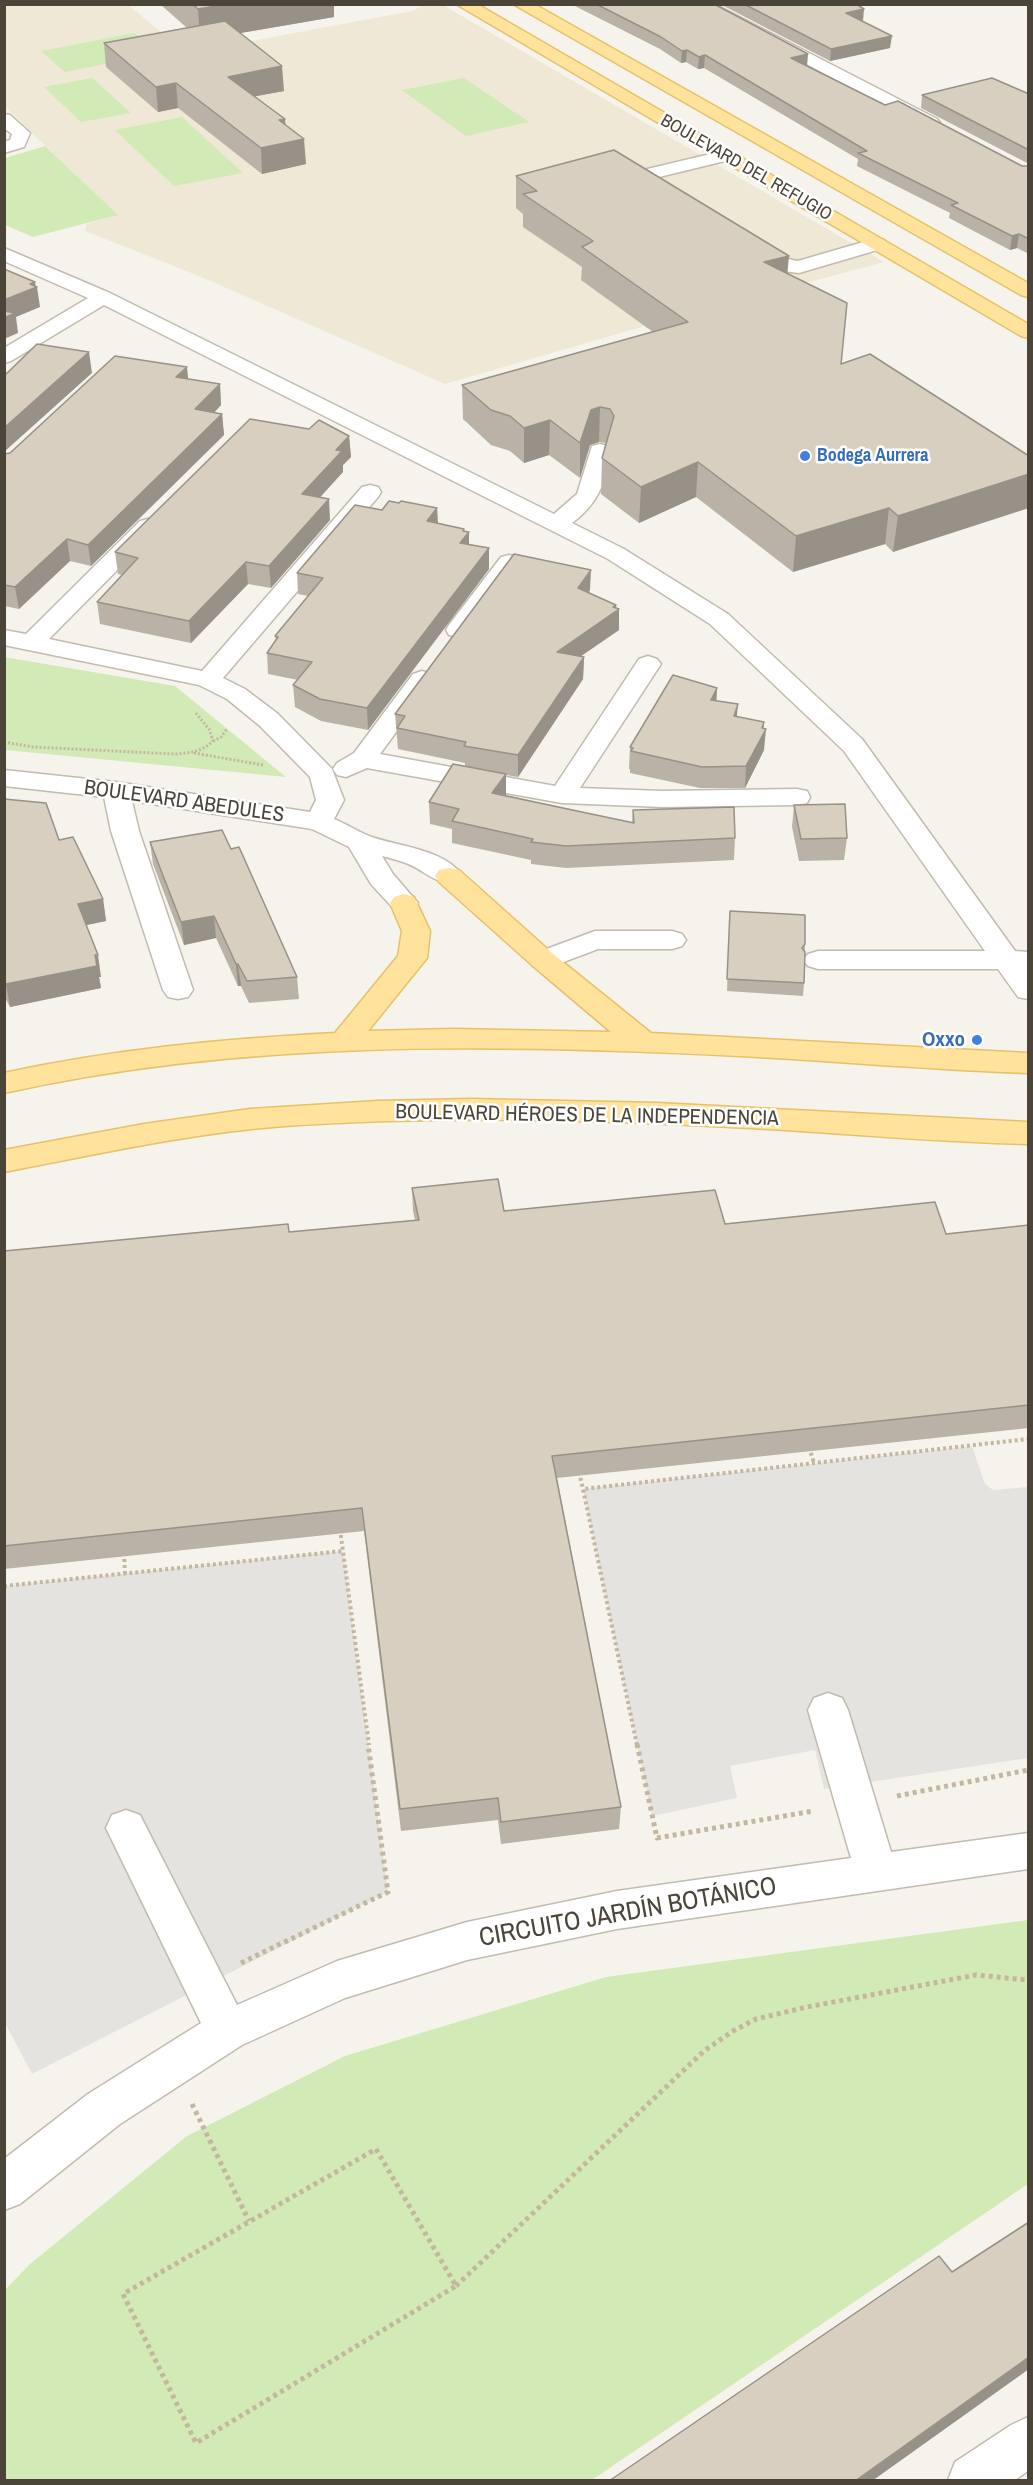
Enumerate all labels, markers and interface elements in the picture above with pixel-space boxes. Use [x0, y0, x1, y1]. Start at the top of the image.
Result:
street label: BOULEVARD DEL REFUGIO [657, 110, 835, 226]
place label: Bodega Aurrera [817, 445, 929, 467]
marker: Bodega Aurrera [798, 449, 812, 463]
street label: BOULEVARD ABEDULES [82, 775, 286, 829]
place label: Oxxo [922, 1027, 965, 1053]
marker: Oxxo [970, 1033, 984, 1047]
street label: BOULEVARD HÉROES DE LA INDEPENDENCIA [395, 1100, 779, 1132]
street label: CIRCUITO JARDÍN BOTÁNICO [477, 1871, 779, 1955]

